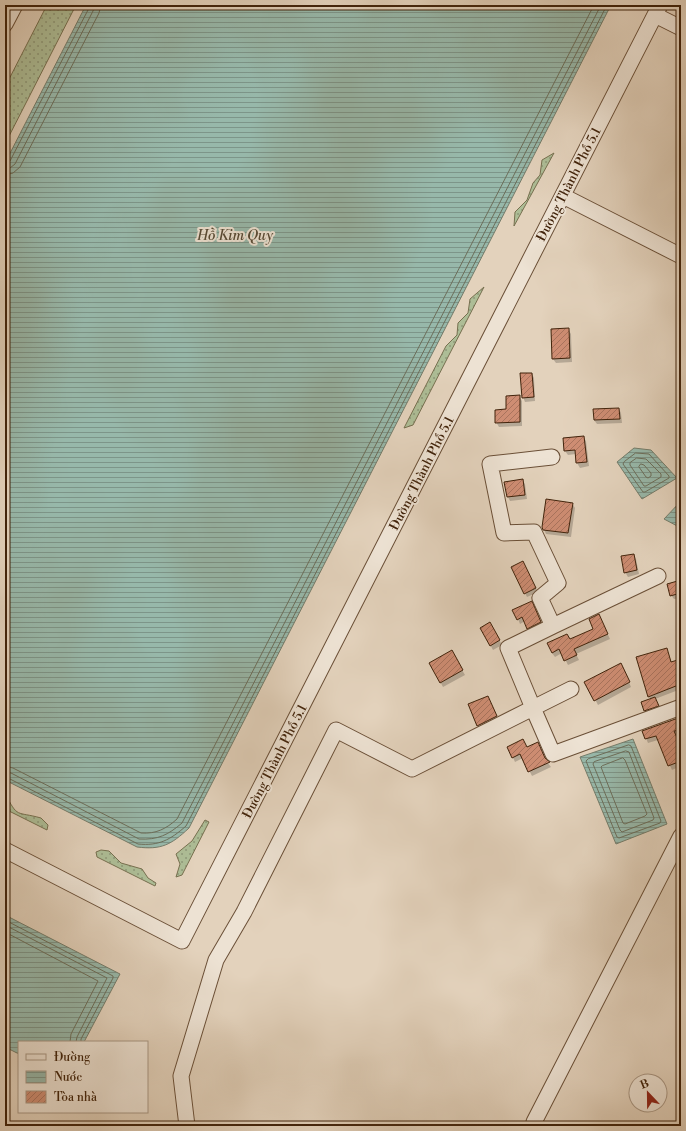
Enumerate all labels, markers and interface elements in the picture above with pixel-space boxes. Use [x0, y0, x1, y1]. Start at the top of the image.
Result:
street label: Đường Thành Phố 5.1 [533, 124, 605, 244]
water label: Hồ Kim Quy [196, 227, 274, 245]
street label: Đường Thành Phố 5.1 [386, 413, 458, 533]
street label: Đường Thành Phố 5.1 [239, 701, 311, 821]
legend [18, 1041, 148, 1113]
text: Đường [54, 1050, 91, 1065]
text: Nước [54, 1070, 82, 1085]
north arrow [628, 1073, 668, 1113]
text: B [638, 1077, 651, 1093]
text: Tòa nhà [54, 1090, 98, 1105]

